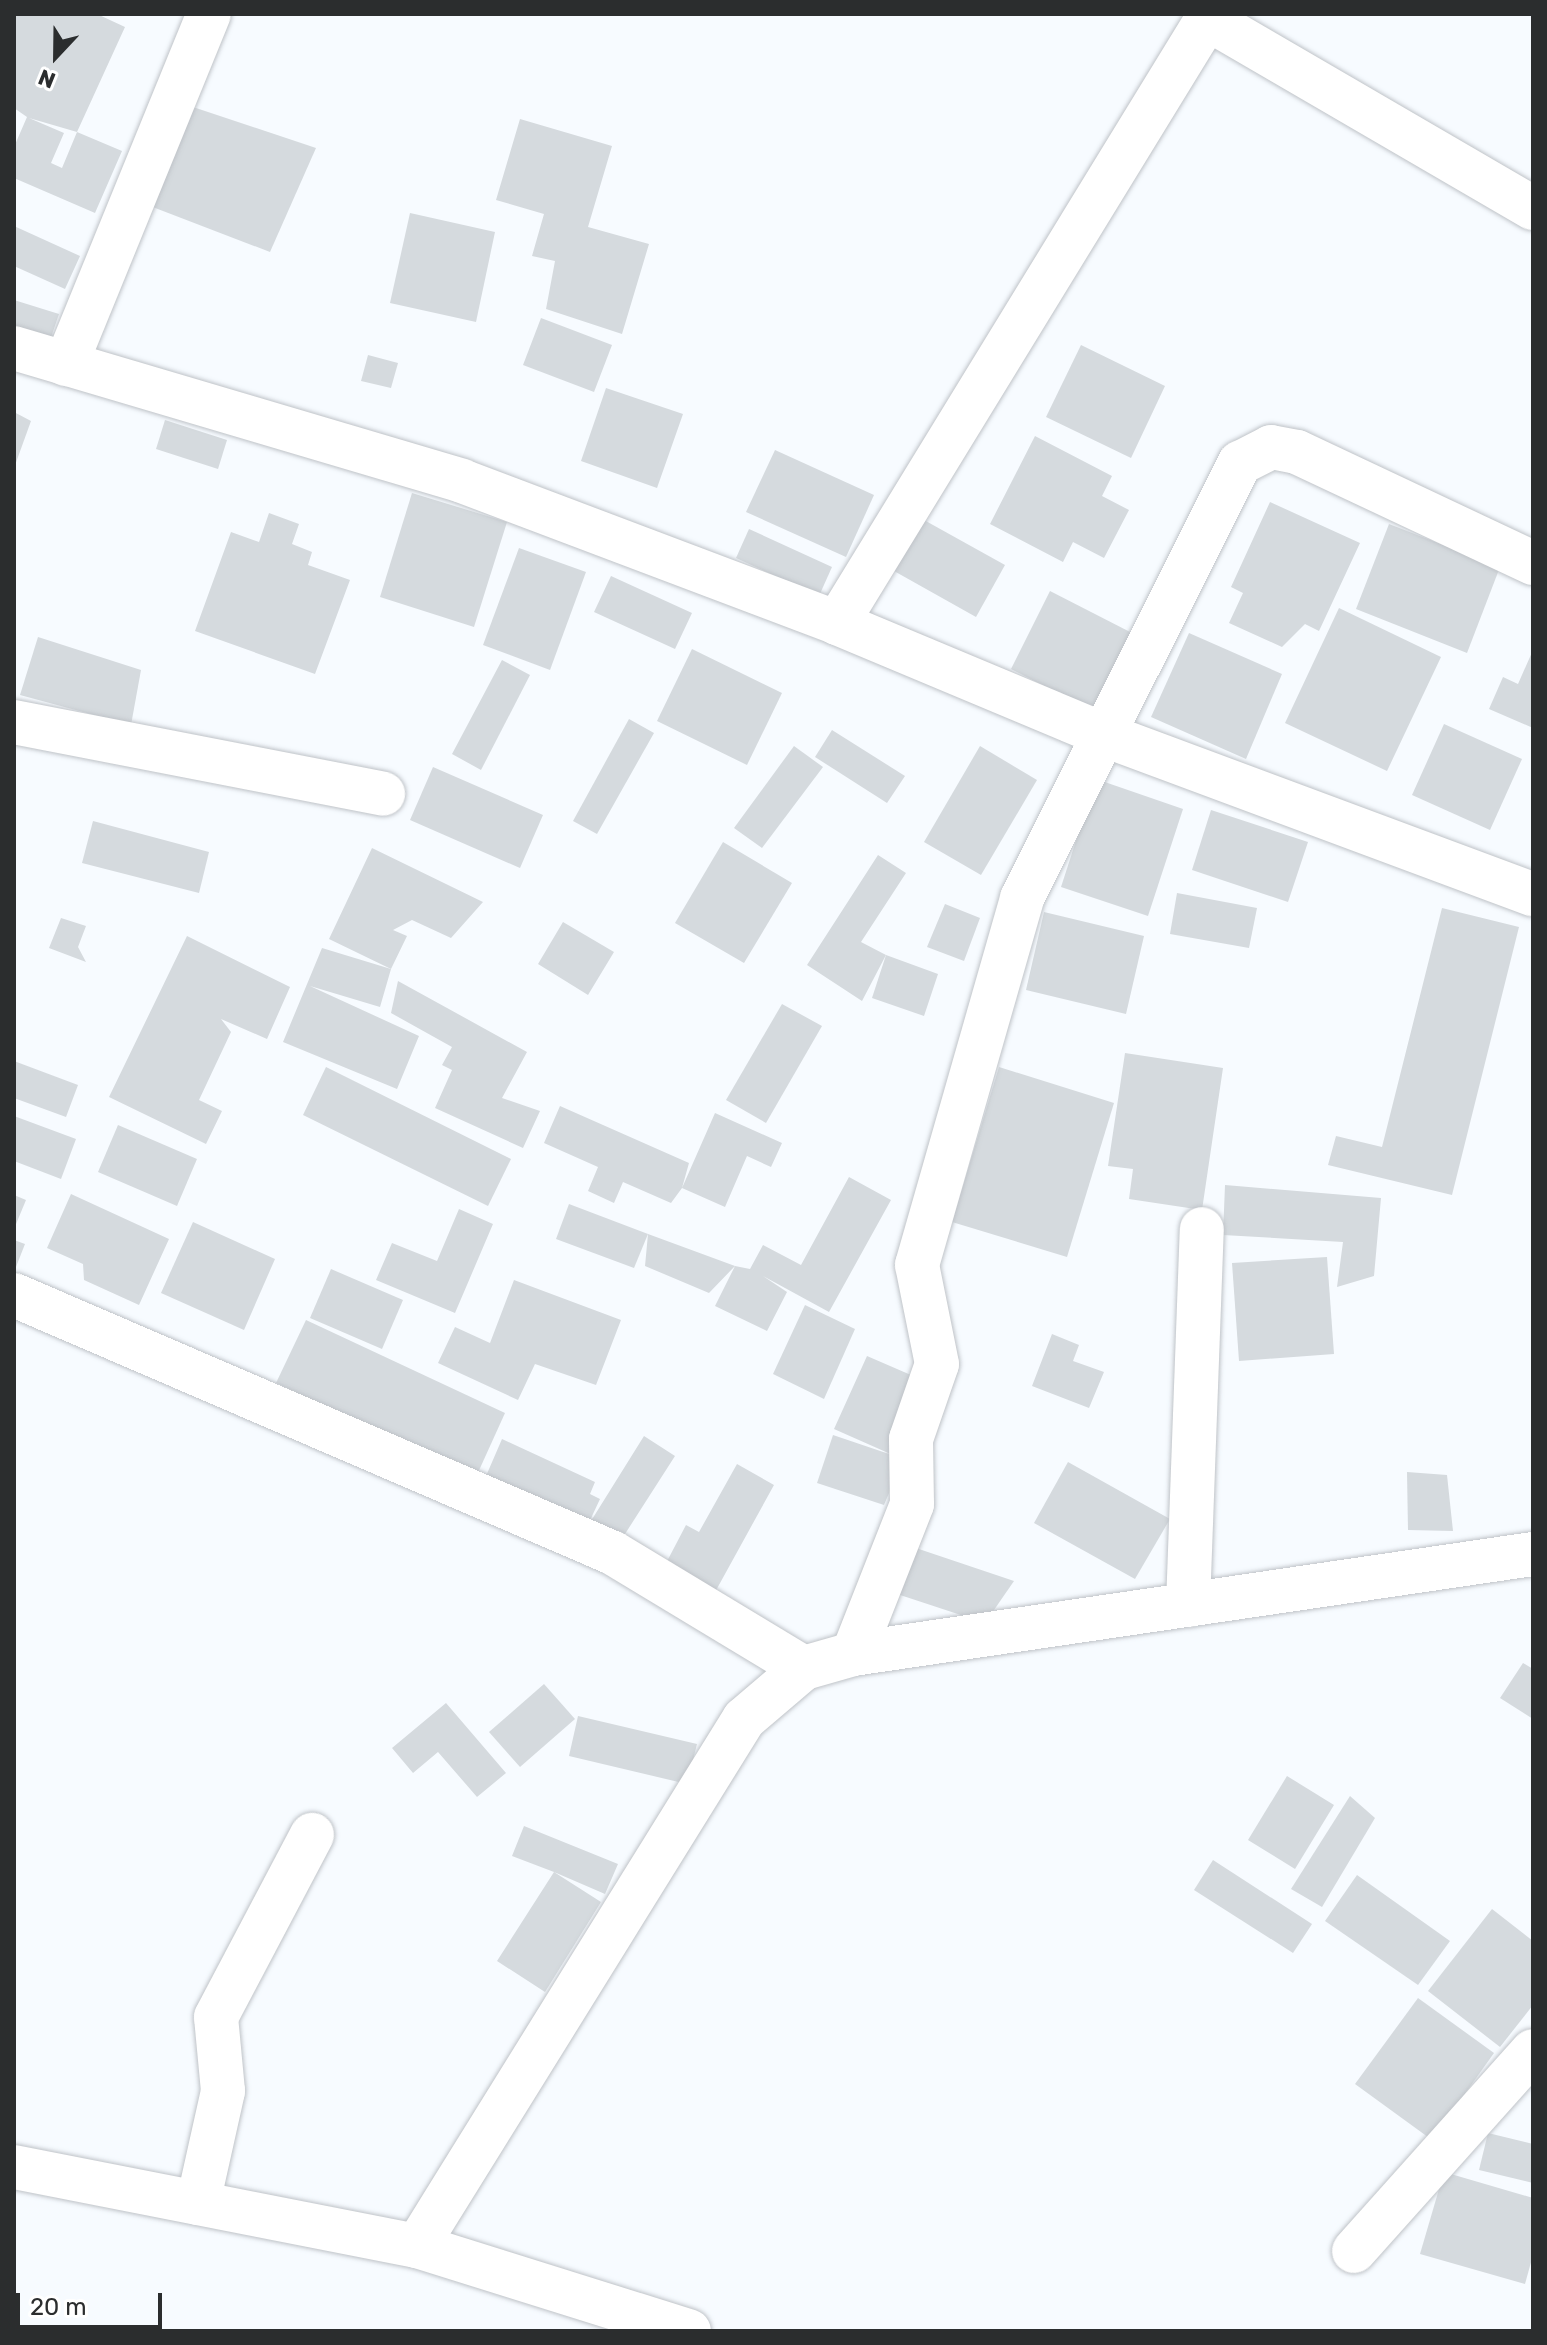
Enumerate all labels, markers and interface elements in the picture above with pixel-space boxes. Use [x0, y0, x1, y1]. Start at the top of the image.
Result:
north arrow [16, 16, 96, 96]
text: N [34, 63, 59, 94]
scale bar [20, 2277, 166, 2327]
text: 20 m [30, 2293, 87, 2321]

